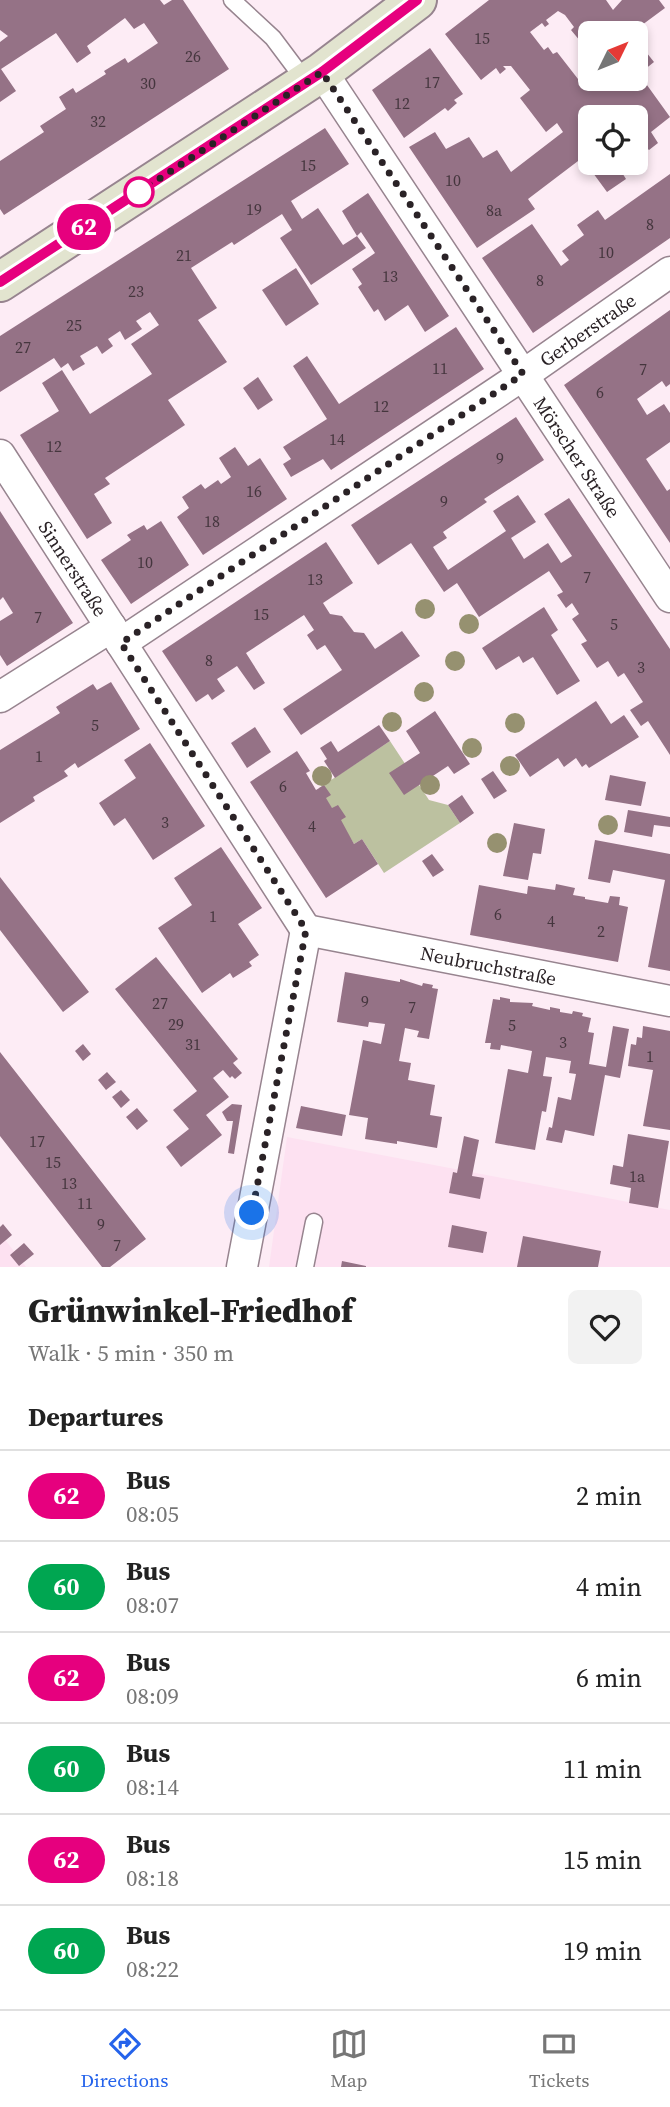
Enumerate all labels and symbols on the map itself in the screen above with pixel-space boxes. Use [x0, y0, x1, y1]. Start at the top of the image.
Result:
north arrow [578, 21, 648, 91]
house number: 15 [474, 27, 490, 49]
house number: 26 [185, 45, 201, 67]
house number: 17 [424, 71, 440, 93]
house number: 30 [140, 72, 156, 94]
house number: 12 [394, 92, 410, 114]
house number: 32 [90, 110, 106, 132]
house number: 15 [300, 154, 316, 176]
house number: 10 [445, 169, 461, 191]
unlabelled marker [124, 177, 154, 207]
house number: 19 [246, 198, 262, 220]
house number: 8a [486, 199, 503, 221]
line badge: 62 [52, 204, 116, 250]
house number: 8 [646, 213, 654, 235]
house number: 10 [598, 241, 614, 263]
house number: 21 [176, 244, 192, 266]
house number: 13 [382, 265, 398, 287]
house number: 8 [536, 269, 544, 291]
house number: 23 [128, 280, 144, 302]
street label: Gerberstraße [534, 287, 641, 373]
house number: 25 [66, 314, 82, 336]
house number: 27 [15, 336, 31, 358]
house number: 11 [432, 357, 448, 379]
house number: 7 [639, 358, 647, 380]
house number: 6 [596, 381, 604, 403]
street label: Mörscher Straße [528, 391, 627, 523]
house number: 12 [373, 395, 389, 417]
house number: 14 [329, 428, 345, 450]
house number: 12 [46, 435, 62, 457]
house number: 9 [496, 447, 504, 469]
house number: 16 [246, 480, 262, 502]
house number: 9 [440, 490, 448, 512]
house number: 18 [204, 510, 220, 532]
street label: Sinnerstraße [33, 516, 114, 621]
house number: 10 [137, 551, 153, 573]
house number: 7 [583, 566, 591, 588]
house number: 13 [307, 568, 323, 590]
house number: 15 [253, 603, 269, 625]
house number: 7 [34, 606, 42, 628]
house number: 5 [610, 613, 618, 635]
house number: 8 [205, 649, 213, 671]
house number: 3 [637, 656, 645, 678]
house number: 5 [91, 714, 99, 736]
house number: 1 [35, 745, 43, 767]
house number: 6 [279, 775, 287, 797]
house number: 3 [161, 811, 169, 833]
house number: 4 [308, 815, 316, 837]
house number: 6 [494, 903, 502, 925]
house number: 1 [209, 905, 217, 927]
house number: 4 [547, 910, 555, 932]
house number: 2 [597, 920, 605, 942]
street label: Neubruchstraße [418, 940, 559, 992]
house number: 9 [361, 990, 369, 1012]
house number: 27 [152, 992, 168, 1014]
house number: 7 [408, 996, 416, 1018]
house number: 29 [168, 1013, 184, 1035]
house number: 5 [508, 1014, 516, 1036]
house number: 3 [559, 1031, 567, 1053]
house number: 31 [185, 1033, 201, 1055]
house number: 1 [646, 1045, 654, 1067]
house number: 17 [29, 1130, 45, 1152]
house number: 15 [45, 1151, 61, 1173]
house number: 1a [629, 1165, 646, 1187]
house number: 13 [61, 1172, 77, 1194]
house number: 11 [77, 1192, 93, 1214]
your location [234, 1195, 269, 1230]
house number: 9 [97, 1213, 105, 1235]
house number: 7 [113, 1234, 121, 1256]

